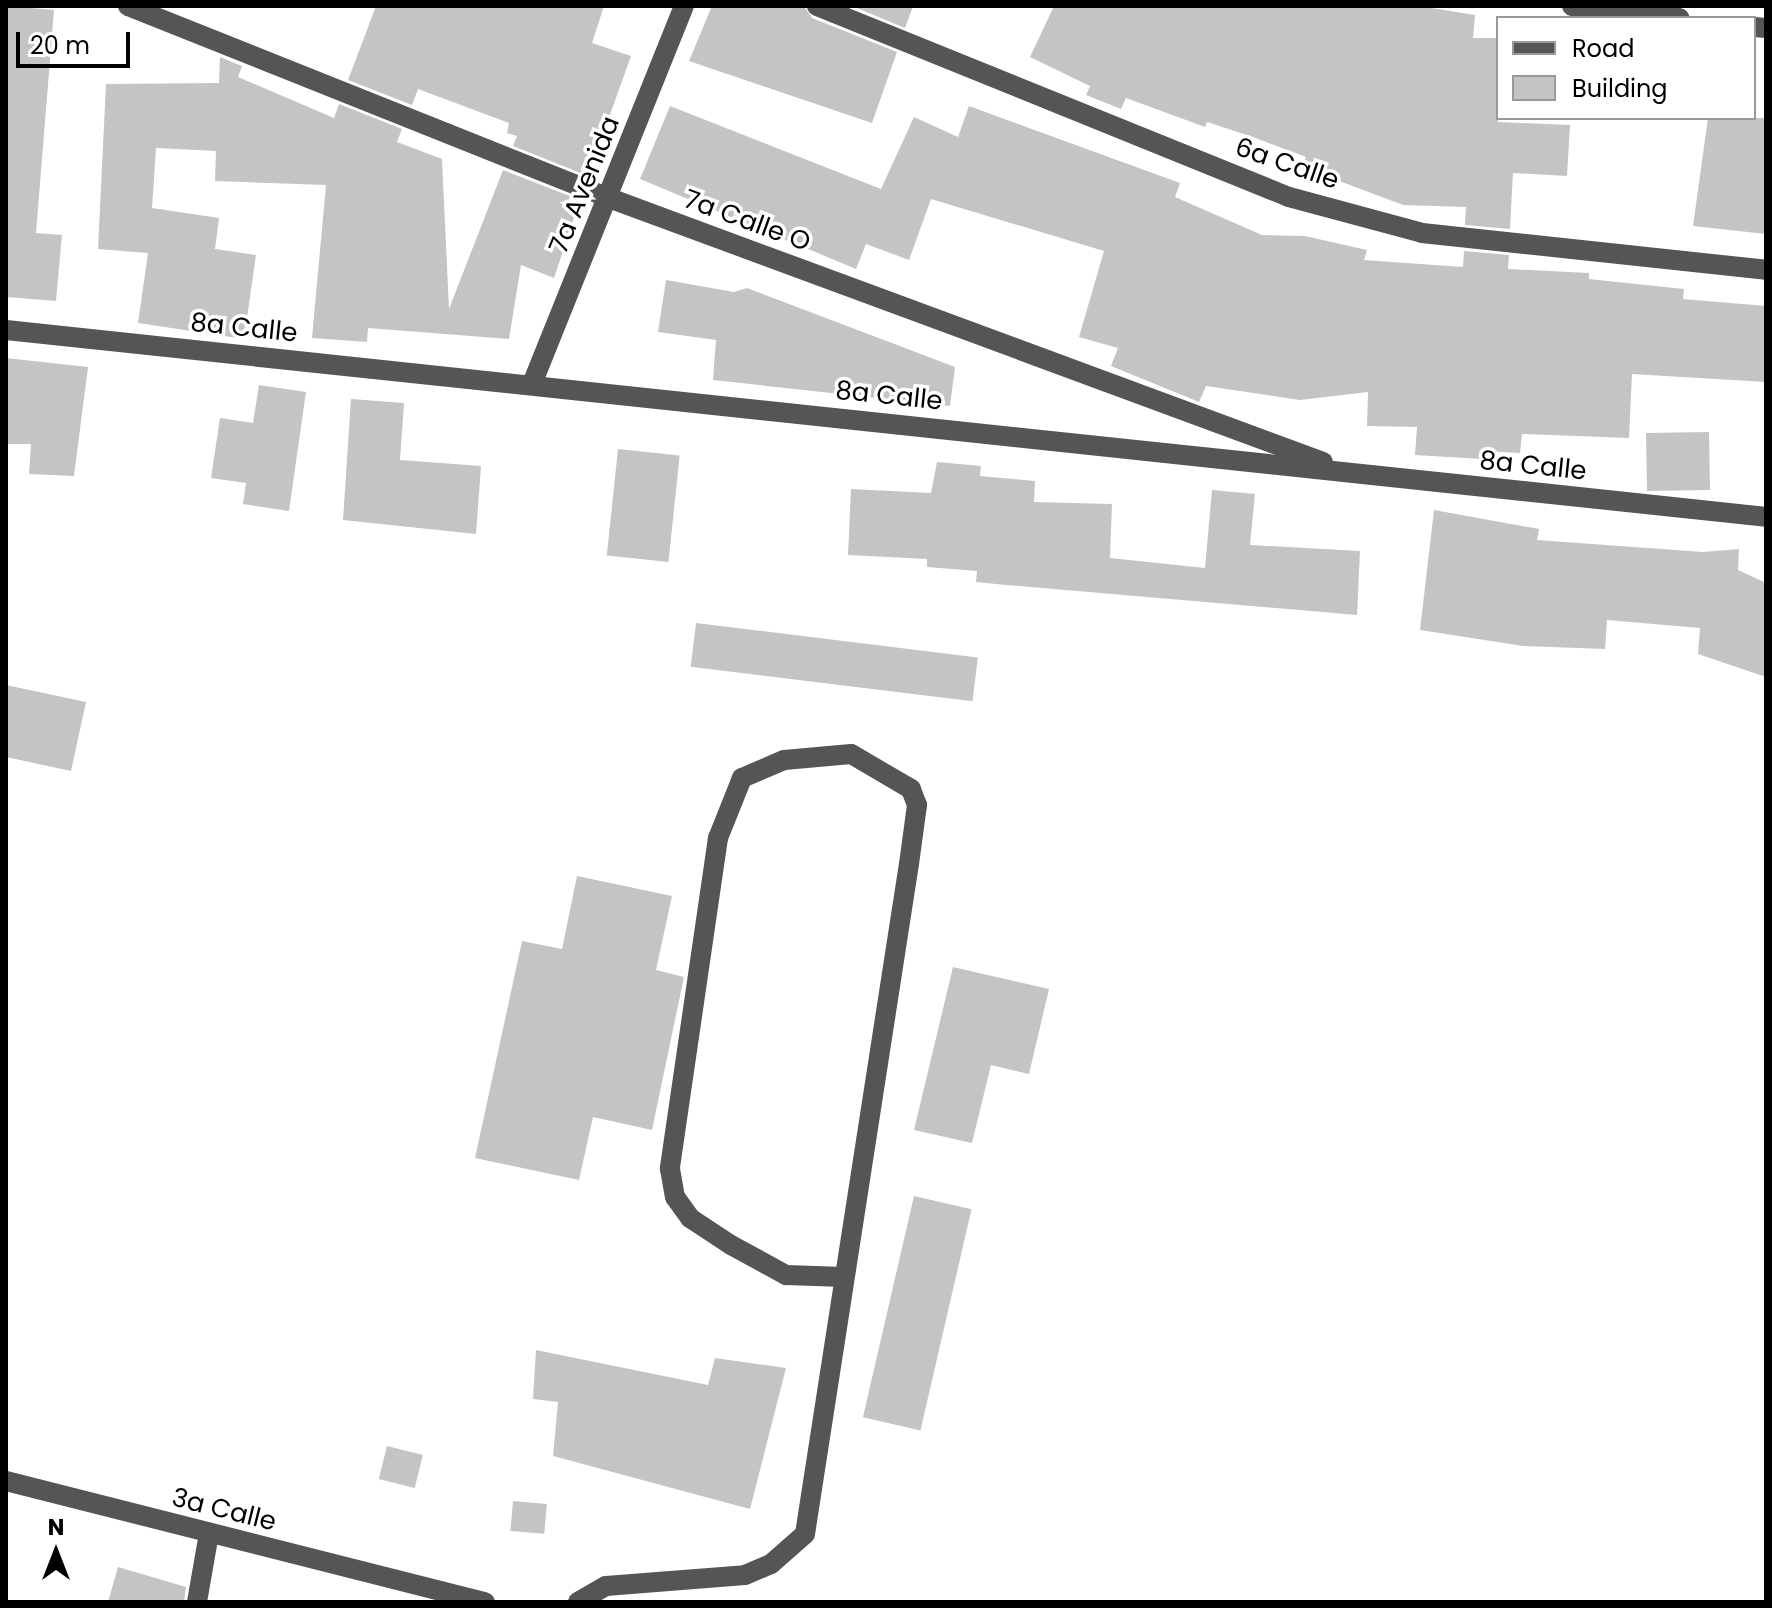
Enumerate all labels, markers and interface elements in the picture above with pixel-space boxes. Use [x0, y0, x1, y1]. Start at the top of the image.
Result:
scale bar [20, 16, 134, 66]
legend [1496, 16, 1756, 120]
text: 20 m [30, 29, 90, 62]
text: Road [1572, 32, 1634, 65]
text: Building [1572, 72, 1668, 105]
street label: 7a Avenida [543, 112, 627, 258]
street label: 6a Calle [1231, 132, 1343, 196]
street label: 7a Calle O [679, 184, 815, 258]
street label: 8a Calle [189, 307, 299, 349]
street label: 8a Calle [834, 375, 944, 417]
street label: 8a Calle [1478, 445, 1588, 487]
street label: 3a Calle [169, 1482, 279, 1538]
north arrow [16, 1512, 96, 1592]
text: N [48, 1512, 64, 1543]

